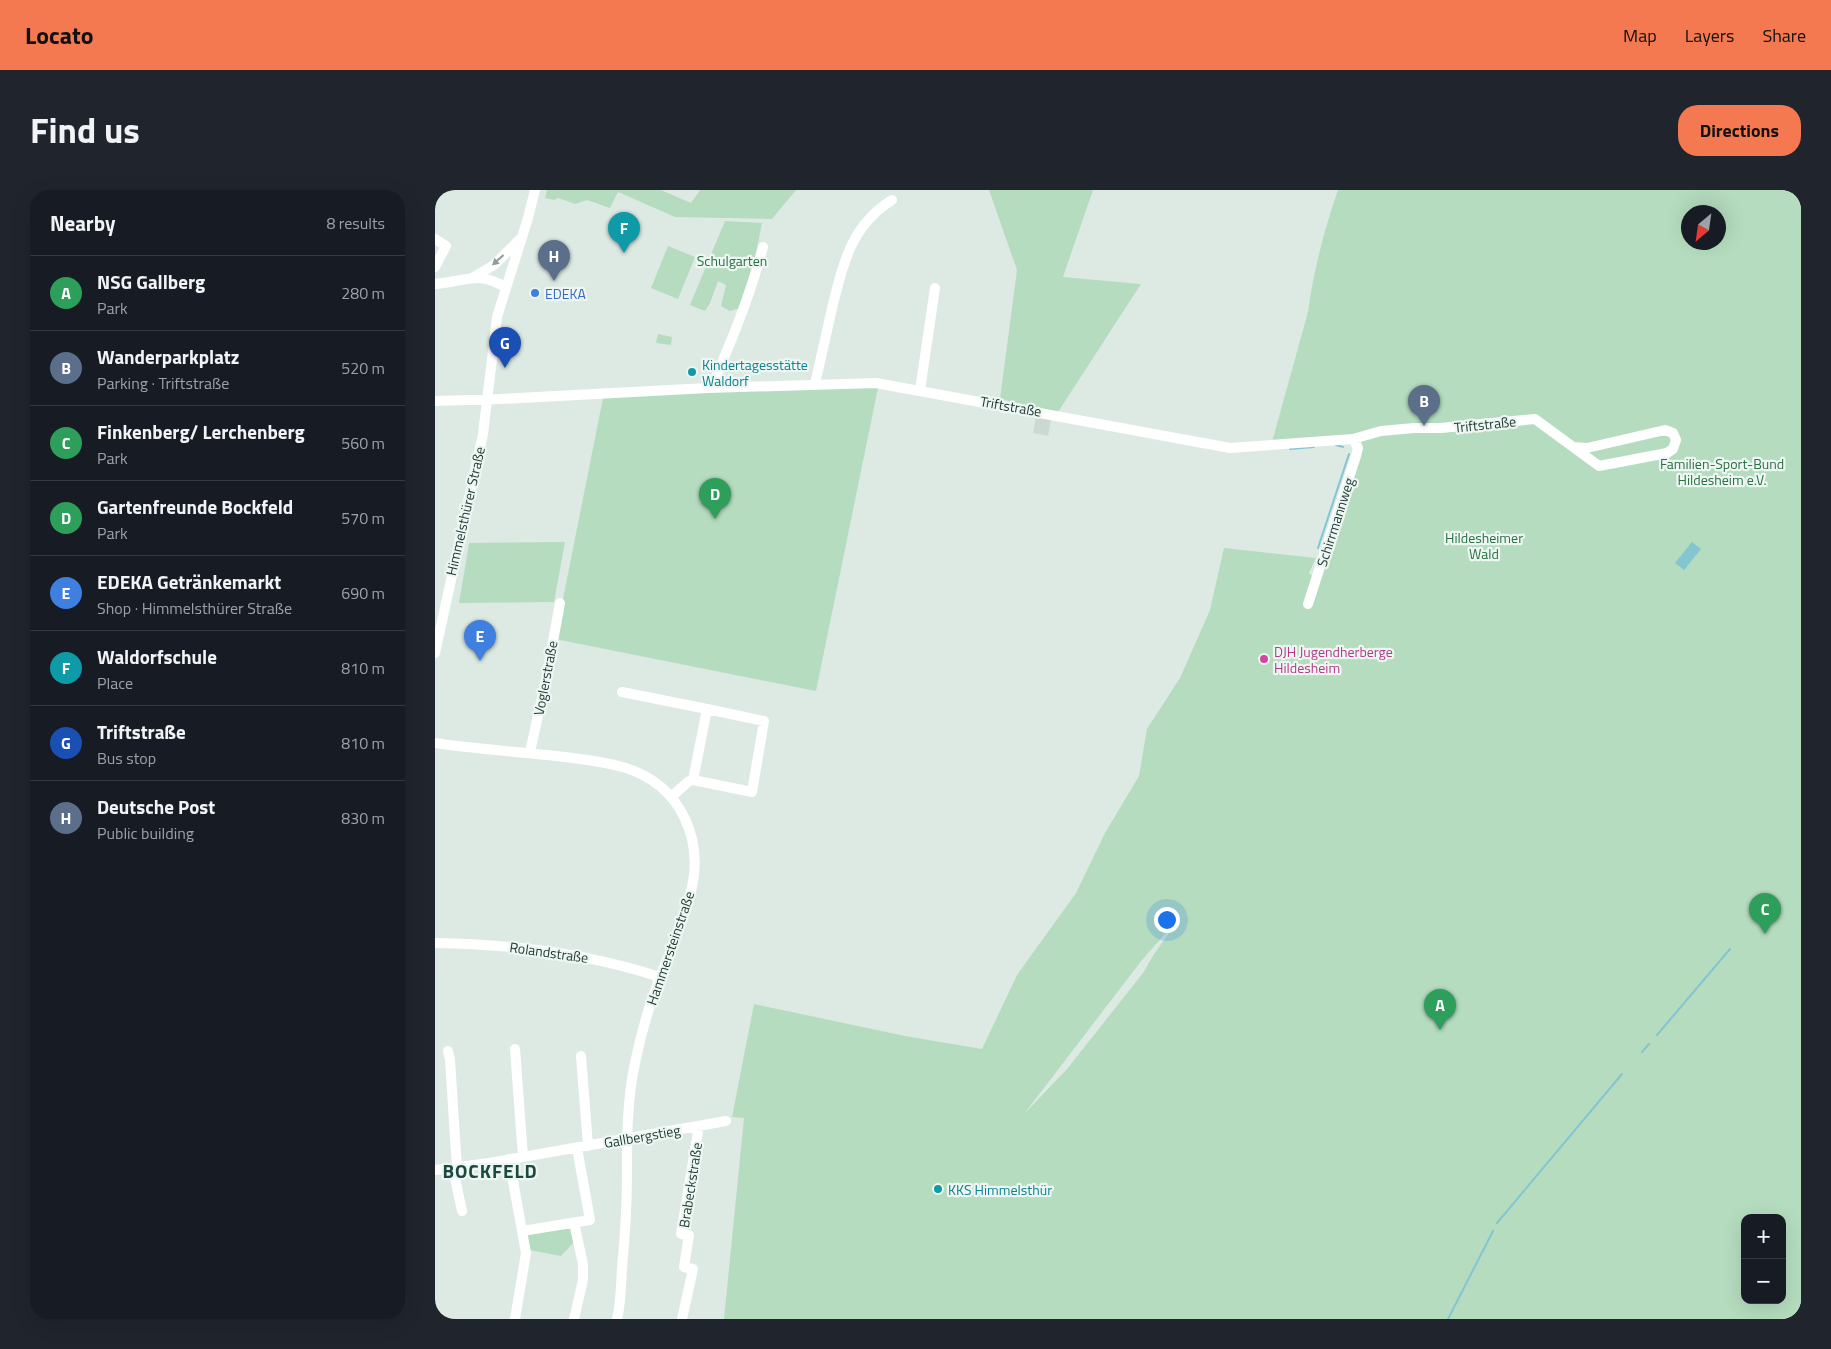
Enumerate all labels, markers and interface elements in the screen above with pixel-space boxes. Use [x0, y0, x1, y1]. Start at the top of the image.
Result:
text: Locato [25, 17, 94, 53]
text: Map [1623, 22, 1657, 49]
text: Layers [1685, 22, 1734, 49]
text: Share [1762, 22, 1806, 49]
text: Find us [30, 103, 140, 157]
button: Directions [1678, 105, 1801, 156]
north arrow [1681, 205, 1726, 250]
text: Nearby [50, 207, 115, 239]
text: 8 results [326, 211, 385, 235]
pin: F [608, 212, 640, 253]
pin: H [538, 240, 570, 281]
park label: Schulgarten [697, 250, 767, 271]
one-way arrow [492, 254, 504, 266]
text: NSG Gallberg [97, 267, 205, 296]
text: A [61, 281, 71, 305]
text: 280 m [341, 281, 385, 305]
place label: EDEKA [545, 283, 586, 304]
marker: EDEKA [529, 287, 541, 299]
text: Park [97, 296, 128, 320]
pin: G [489, 327, 521, 368]
text: Wanderparkplatz [97, 342, 239, 371]
place label: Kindertagesstätte Waldorf [702, 354, 808, 391]
text: B [61, 356, 71, 380]
text: 520 m [341, 356, 385, 380]
marker: Kindertagesstätte Waldorf [686, 366, 698, 378]
text: Parking · Triftstraße [97, 371, 229, 395]
pin: B [1408, 385, 1440, 426]
street label: Triftstraße [979, 390, 1043, 422]
street label: Triftstraße [1453, 410, 1517, 438]
text: Finkenberg/ Lerchenberg [97, 417, 305, 446]
text: C [62, 431, 70, 455]
text: 560 m [341, 431, 385, 455]
street label: Himmelsthürer Straße [440, 444, 490, 578]
text: Park [97, 446, 128, 470]
park label: Familien-Sport-Bund Hildesheim e.V. [1660, 453, 1784, 490]
street label: Schirrmannweg [1311, 475, 1359, 569]
pin: D [699, 478, 731, 519]
text: Gartenfreunde Bockfeld [97, 492, 293, 521]
text: D [61, 506, 71, 530]
text: 570 m [341, 506, 385, 530]
text: Park [97, 521, 128, 545]
park label: Hildesheimer Wald [1445, 527, 1523, 564]
text: EDEKA Getränkemarkt [97, 567, 281, 596]
text: E [62, 581, 70, 605]
text: 690 m [341, 581, 385, 605]
text: Shop · Himmelsthürer Straße [97, 596, 292, 620]
pin: E [464, 620, 496, 661]
street label: Voglerstraße [527, 639, 563, 717]
place label: DJH Jugendherberge Hildesheim [1274, 641, 1393, 678]
text: Waldorfschule [97, 642, 217, 671]
marker: DJH Jugendherberge Hildesheim [1258, 653, 1270, 665]
text: F [62, 656, 70, 680]
text: 810 m [341, 656, 385, 680]
text: Place [97, 671, 133, 695]
text: Triftstraße [97, 717, 186, 746]
text: G [61, 731, 71, 755]
text: 810 m [341, 731, 385, 755]
text: Bus stop [97, 746, 156, 770]
text: Deutsche Post [97, 792, 215, 821]
text: H [61, 806, 71, 830]
text: 830 m [341, 806, 385, 830]
text: Public building [97, 821, 194, 845]
street label: Hammersteinstraße [641, 888, 699, 1008]
pin: C [1749, 893, 1781, 934]
your location [1154, 907, 1180, 933]
street label: Rolandstraße [508, 936, 590, 968]
pin: A [1424, 989, 1456, 1030]
street label: Gallbergstieg [602, 1119, 682, 1153]
street label: Brabeckstraße [673, 1141, 707, 1229]
district label: BOCKFELD [442, 1156, 538, 1185]
place label: KKS Himmelsthür [948, 1179, 1052, 1200]
marker: KKS Himmelsthür [932, 1183, 944, 1195]
map controls [1741, 1214, 1786, 1304]
button: + [1741, 1214, 1786, 1259]
button: − [1741, 1259, 1786, 1304]

